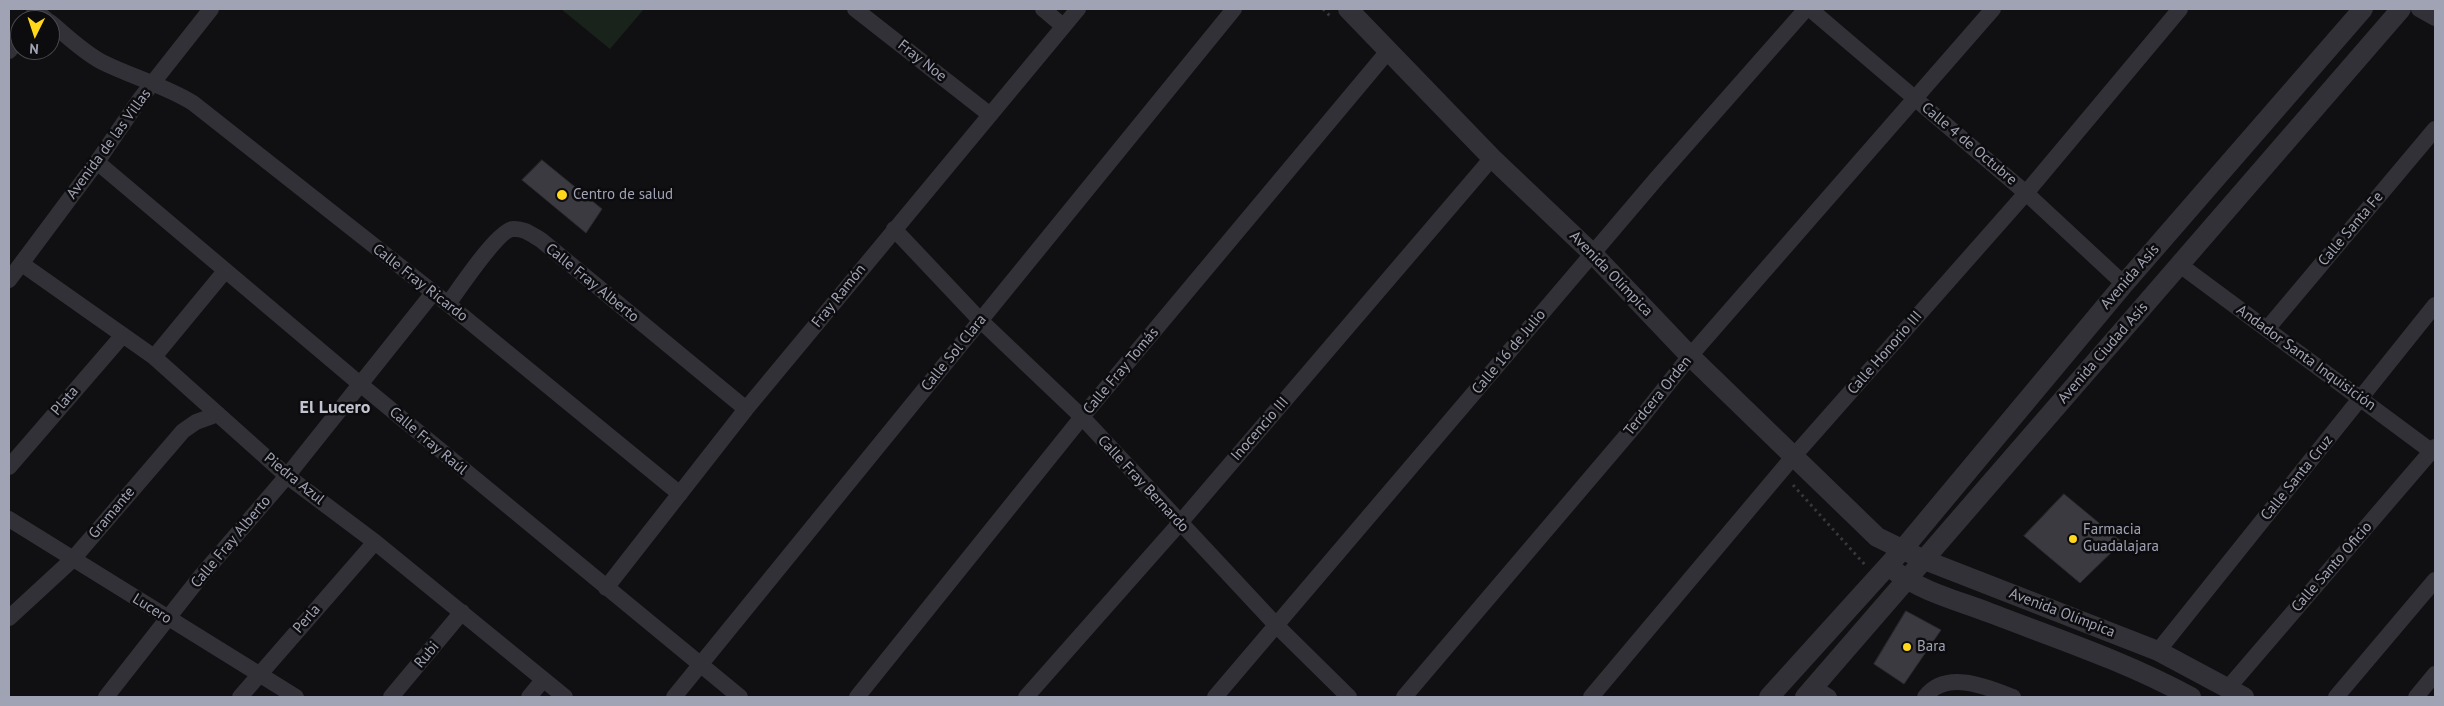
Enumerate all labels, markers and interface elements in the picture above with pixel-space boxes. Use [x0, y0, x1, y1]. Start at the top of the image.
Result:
north arrow [10, 10, 60, 60]
street label: Fray Noe [894, 36, 950, 86]
text: N [29, 40, 39, 58]
street label: Avenida de las Villas [63, 85, 155, 203]
street label: Calle 4 de Octubre [1918, 99, 2020, 189]
place label: Centro de salud [573, 186, 673, 204]
marker: Centro de salud [555, 188, 569, 202]
street label: Calle Santa Fe [2315, 188, 2387, 270]
street label: Avenida Olímpica [1566, 228, 1656, 320]
street label: Calle Fray Ricardo [369, 240, 471, 326]
street label: Calle Fray Alberto [542, 240, 642, 326]
street label: Avenida Asís [2097, 241, 2163, 313]
street label: Fray Ramón [808, 261, 870, 331]
street label: Avenida Ciudad Asís [2054, 299, 2152, 407]
street label: Andador Santa Inquisición [2233, 301, 2379, 415]
street label: Calle 16 de Julio [1468, 306, 1550, 398]
street label: Calle Honorio III [1844, 308, 1926, 398]
street label: Calle Sol Clara [918, 311, 990, 395]
street label: Calle Fray Tomás [1079, 324, 1163, 418]
street label: Terdcera Orden [1620, 353, 1696, 439]
street label: Plata [47, 383, 83, 419]
street label: Inocencio III [1227, 393, 1293, 465]
district label: El Lucero [300, 397, 370, 419]
street label: Calle Fray Raúl [385, 403, 471, 479]
street label: Calle Fray Bernardo [1094, 432, 1192, 536]
street label: Calle Santa Cruz [2257, 432, 2337, 524]
street label: Piedra Azul [260, 449, 328, 509]
street label: Gramante [85, 483, 139, 543]
street label: Calle Fray Alberto [187, 492, 275, 592]
street label: Calle Santo Oficio [2288, 518, 2376, 616]
place label: Farmacia Guadalajara [2083, 521, 2159, 556]
marker: Farmacia Guadalajara [2067, 533, 2079, 545]
street label: Avenida Olímpica [2007, 585, 2117, 641]
street label: Lucero [129, 590, 175, 628]
street label: Perla [290, 601, 324, 637]
street label: Rubi [411, 638, 443, 672]
place label: Bara [1917, 638, 1946, 656]
marker: Bara [1901, 641, 1913, 653]

